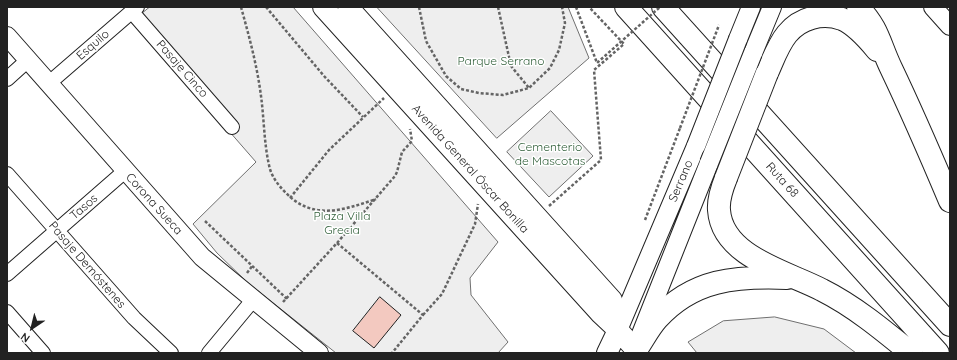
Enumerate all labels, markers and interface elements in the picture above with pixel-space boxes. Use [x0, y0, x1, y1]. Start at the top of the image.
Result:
street label: Esquilo [74, 27, 112, 63]
street label: Pasaje Cinco [153, 37, 211, 101]
park label: Parque Serrano [458, 54, 544, 68]
street label: Avenida General Óscar Bonilla [408, 102, 532, 236]
park label: Cementerio de Mascotas [515, 140, 585, 168]
street label: Serrano [666, 158, 696, 204]
street label: Ruta 68 [762, 159, 802, 201]
street label: Corona Sueca [123, 170, 185, 238]
street label: Tasos [67, 191, 101, 223]
park label: Plaza Villa Grecia [314, 209, 370, 237]
street label: Pasaje Demóstenes [45, 219, 129, 311]
north arrow [12, 308, 52, 348]
text: N [18, 330, 32, 346]

